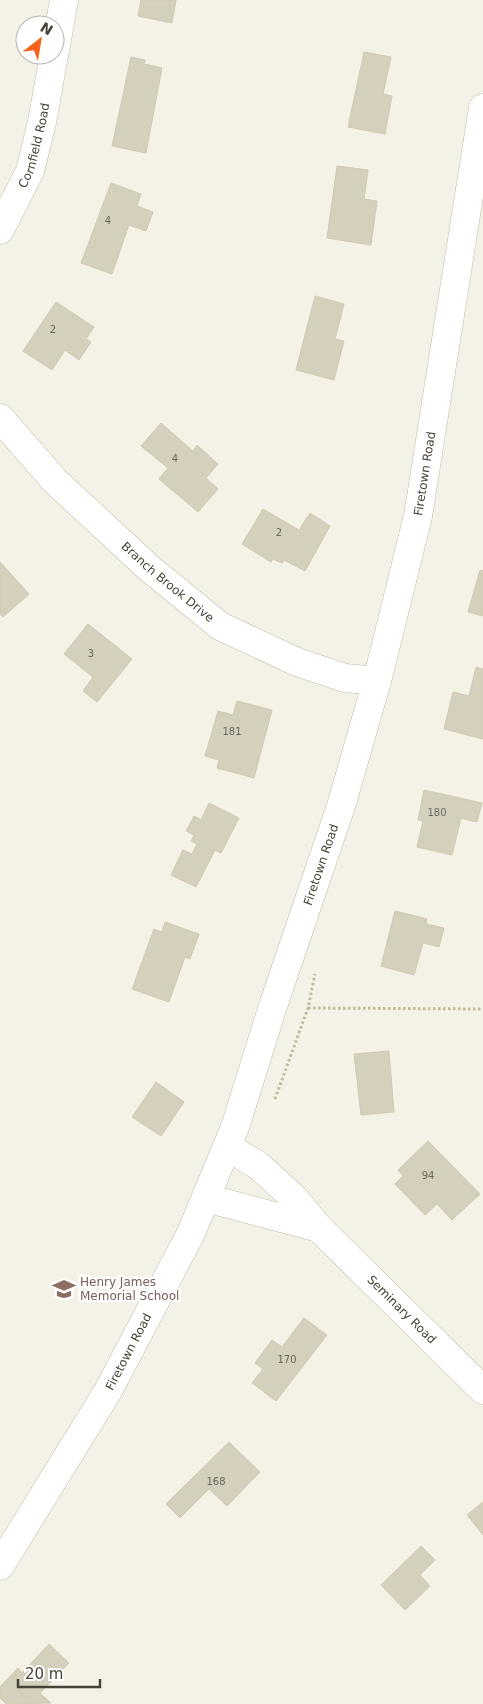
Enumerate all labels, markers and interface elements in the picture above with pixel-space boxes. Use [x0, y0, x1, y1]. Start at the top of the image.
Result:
north arrow [15, 15, 65, 65]
text: N [38, 19, 56, 39]
street label: Cornfield Road [16, 102, 52, 190]
house number: 4 [105, 215, 111, 226]
house number: 2 [50, 324, 56, 335]
street label: Firetown Road [411, 431, 438, 517]
house number: 4 [172, 453, 178, 464]
house number: 2 [276, 527, 282, 538]
street label: Branch Brook Drive [119, 539, 217, 625]
house number: 3 [88, 648, 94, 659]
house number: 181 [222, 726, 242, 737]
house number: 180 [427, 807, 447, 818]
street label: Firetown Road [301, 822, 341, 907]
house number: 94 [422, 1170, 434, 1181]
street label: Seminary Road [364, 1273, 439, 1347]
place label: Henry James Memorial School [80, 1275, 179, 1303]
school or university icon: Henry James Memorial School [51, 1276, 77, 1302]
street label: Firetown Road [103, 1311, 155, 1393]
house number: 170 [277, 1354, 297, 1365]
house number: 168 [206, 1476, 226, 1487]
scale bar [18, 1656, 100, 1688]
text: 20 m [25, 1665, 63, 1683]

